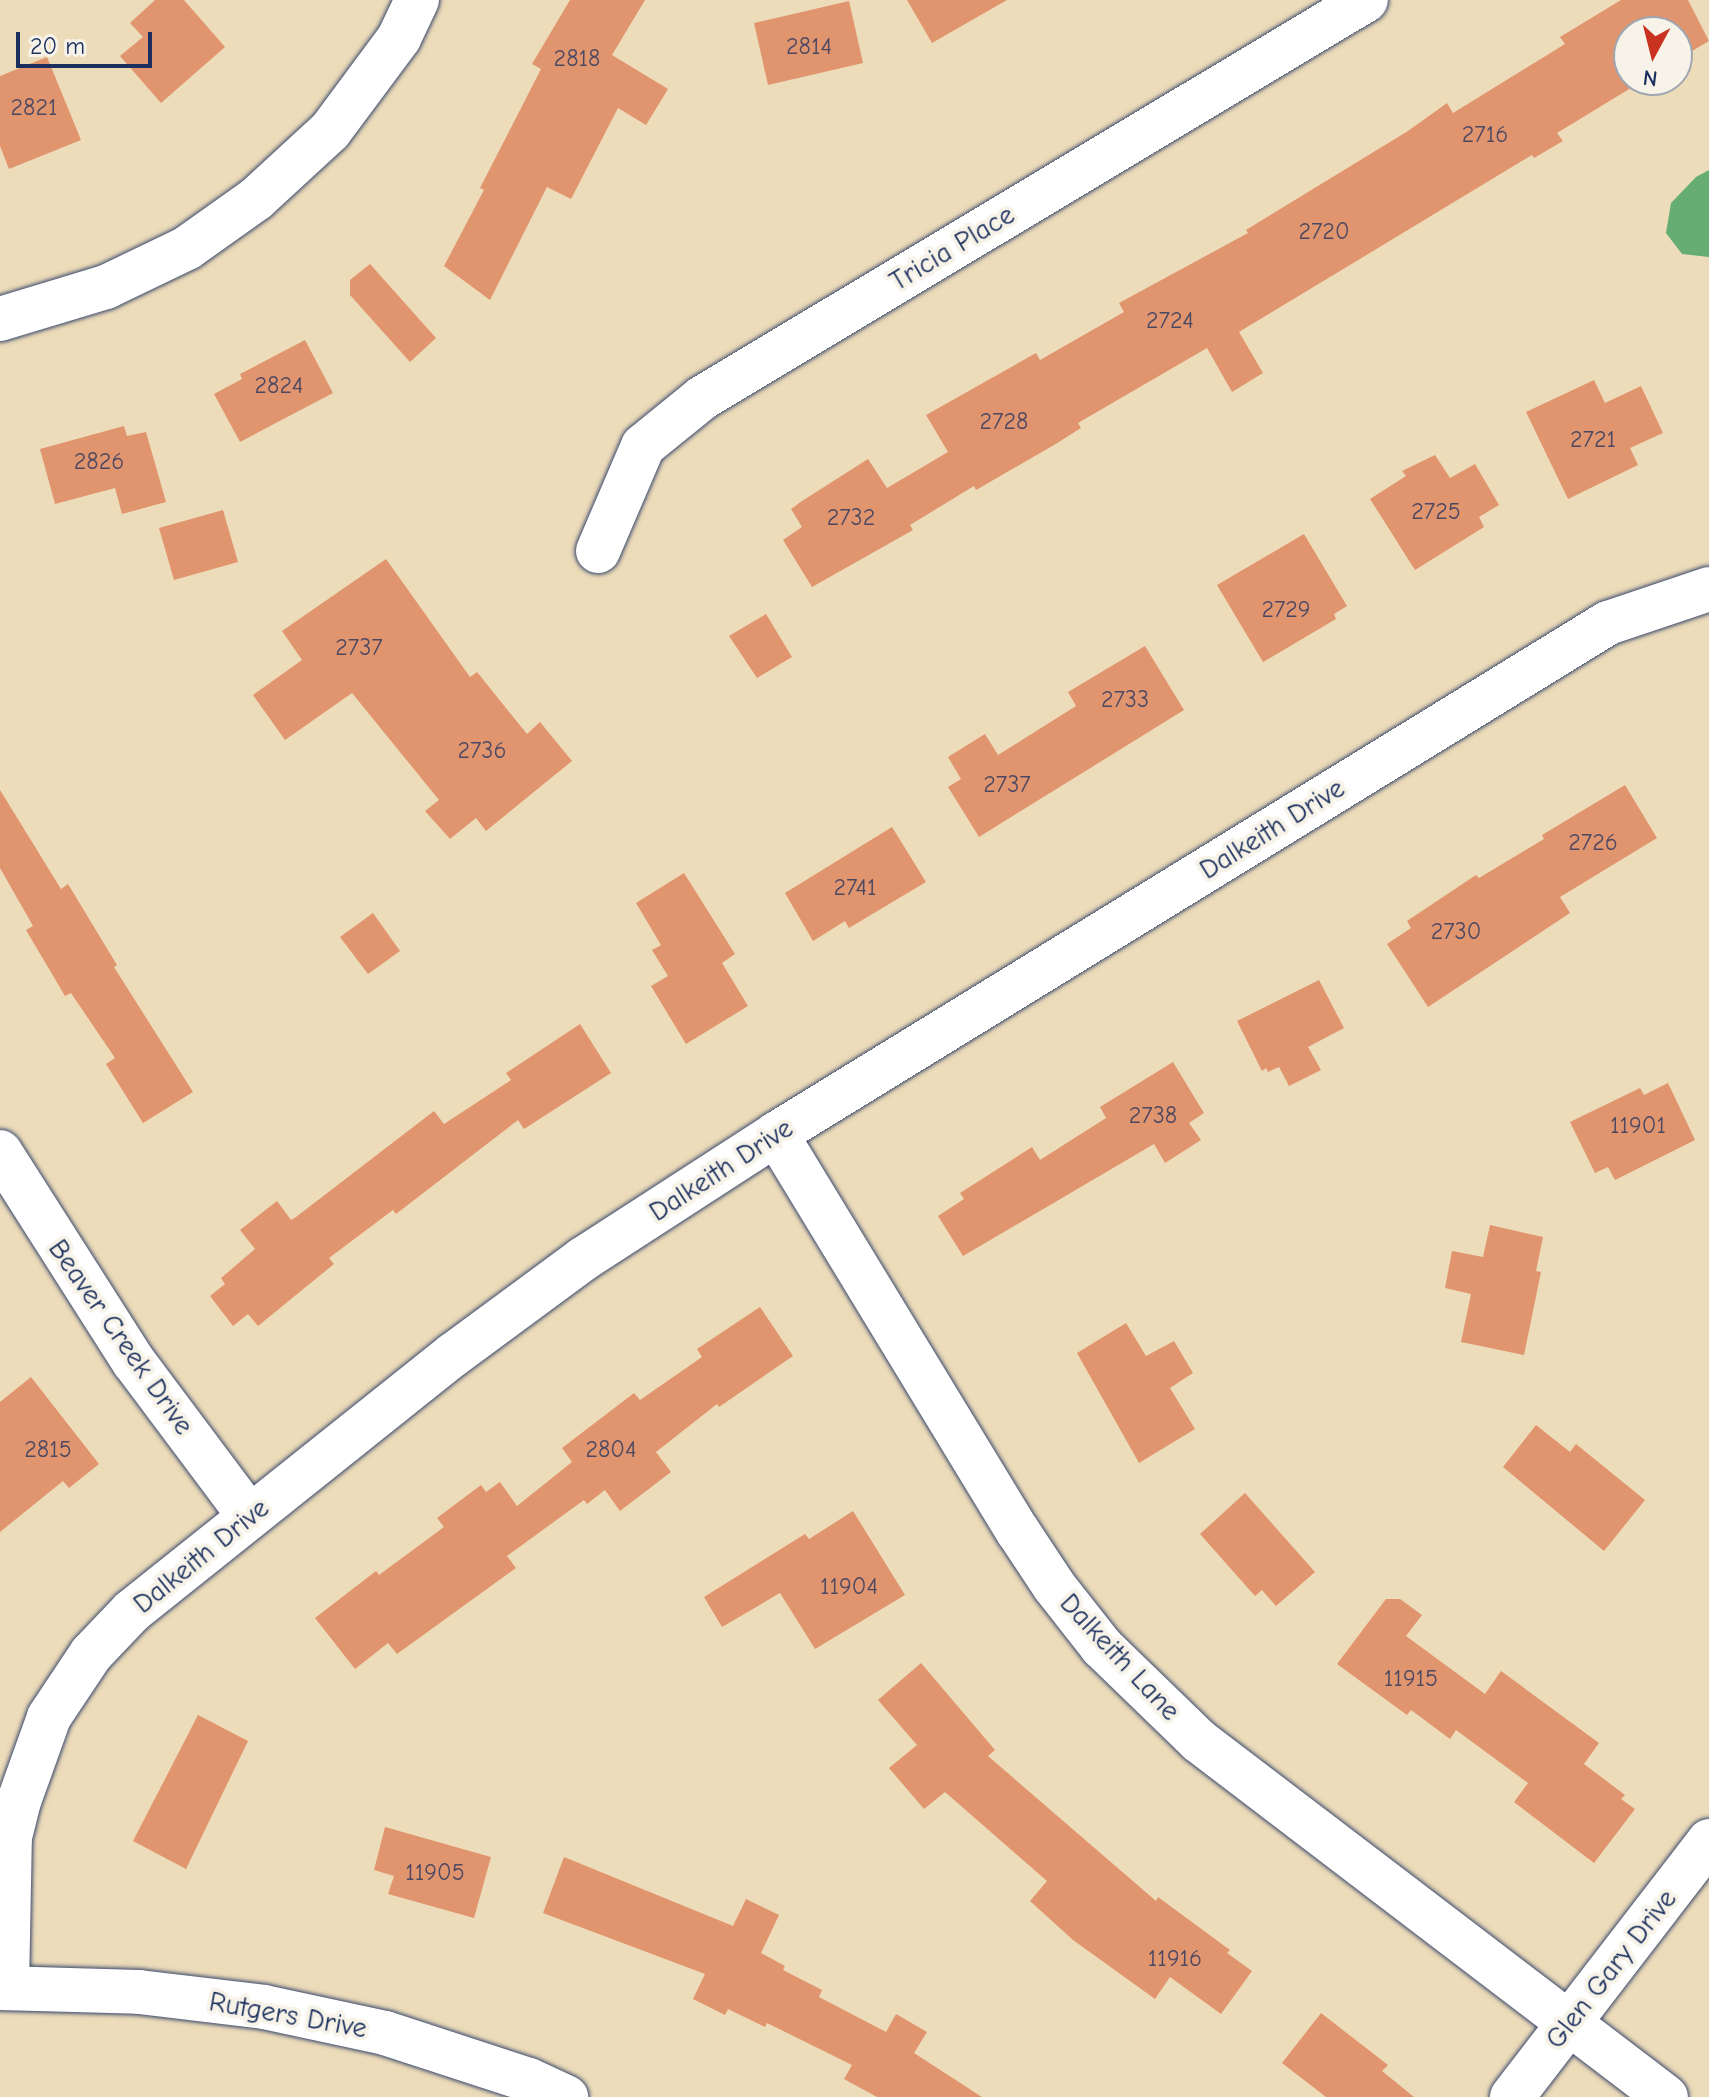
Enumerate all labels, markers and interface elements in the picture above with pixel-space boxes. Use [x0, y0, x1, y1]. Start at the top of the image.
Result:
scale bar [20, 16, 156, 66]
north arrow [1613, 16, 1693, 96]
text: 20 m [30, 32, 85, 60]
house number: 2814 [786, 33, 832, 61]
house number: 2818 [554, 45, 600, 73]
text: N [1642, 64, 1659, 92]
house number: 2821 [11, 94, 57, 122]
house number: 2716 [1462, 121, 1508, 149]
street label: Tricia Place [884, 198, 1020, 298]
house number: 2720 [1298, 218, 1350, 246]
house number: 2724 [1146, 307, 1194, 335]
house number: 2824 [255, 372, 303, 400]
house number: 2728 [980, 408, 1028, 436]
house number: 2721 [1570, 426, 1616, 454]
house number: 2826 [74, 448, 124, 476]
house number: 2725 [1411, 498, 1461, 526]
house number: 2732 [827, 504, 875, 532]
house number: 2729 [1261, 596, 1311, 624]
house number: 2737 [335, 634, 383, 662]
house number: 2733 [1101, 686, 1149, 714]
house number: 2736 [457, 737, 507, 765]
house number: 2737 [983, 771, 1031, 799]
street label: Dalkeith Drive [1193, 771, 1351, 887]
house number: 2726 [1568, 829, 1618, 857]
house number: 2741 [833, 874, 877, 902]
house number: 2730 [1431, 918, 1481, 946]
house number: 2738 [1129, 1102, 1177, 1130]
street label: Dalkeith Drive [643, 1111, 799, 1229]
house number: 11901 [1610, 1112, 1666, 1140]
street label: Beaver Creek Drive [41, 1233, 201, 1441]
house number: 2815 [24, 1436, 72, 1464]
house number: 2804 [585, 1436, 637, 1464]
street label: Dalkeith Drive [127, 1491, 275, 1621]
house number: 11904 [820, 1573, 878, 1601]
street label: Dalkeith Lane [1053, 1587, 1187, 1727]
house number: 11915 [1384, 1665, 1438, 1693]
house number: 11905 [405, 1859, 465, 1887]
street label: Glen Gary Drive [1538, 1883, 1684, 2055]
house number: 11916 [1148, 1945, 1202, 1973]
street label: Rutgers Drive [207, 1985, 369, 2045]

